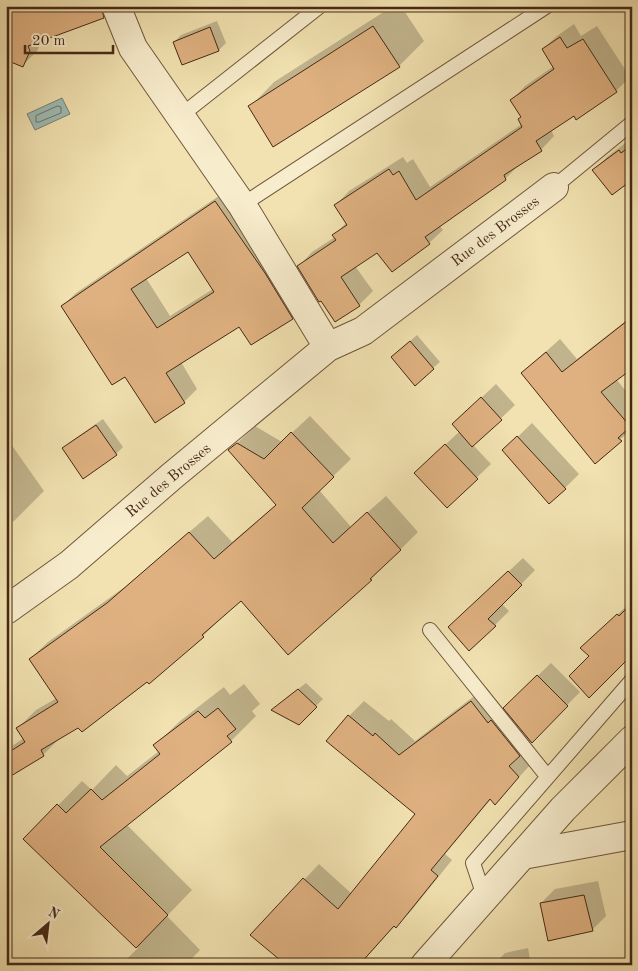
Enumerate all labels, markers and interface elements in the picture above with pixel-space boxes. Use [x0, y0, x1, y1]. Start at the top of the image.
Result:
scale bar [25, 22, 112, 54]
text: 20 m [32, 34, 66, 49]
street label: Rue des Brosses [449, 194, 543, 270]
street label: Rue des Brosses [124, 441, 214, 521]
north arrow [22, 898, 72, 948]
text: N [46, 905, 62, 922]

